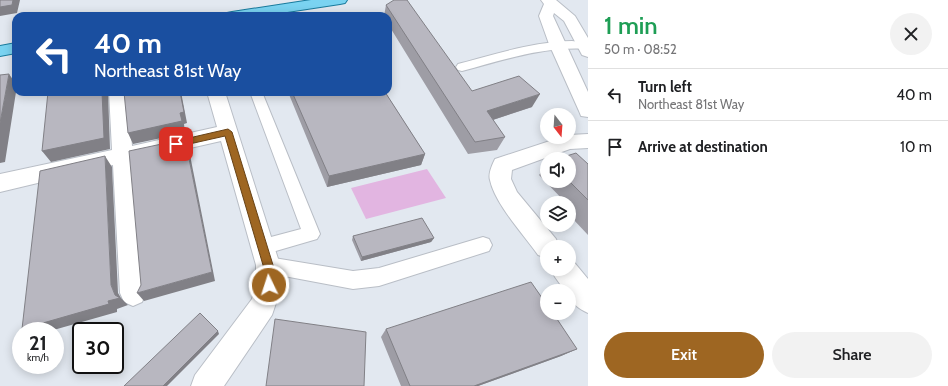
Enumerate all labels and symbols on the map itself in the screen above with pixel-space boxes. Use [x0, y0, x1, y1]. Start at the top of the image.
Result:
north arrow [540, 108, 576, 144]
pin [159, 127, 193, 161]
position arrow [248, 264, 290, 306]
speed limit sign: 30 [72, 322, 124, 374]

